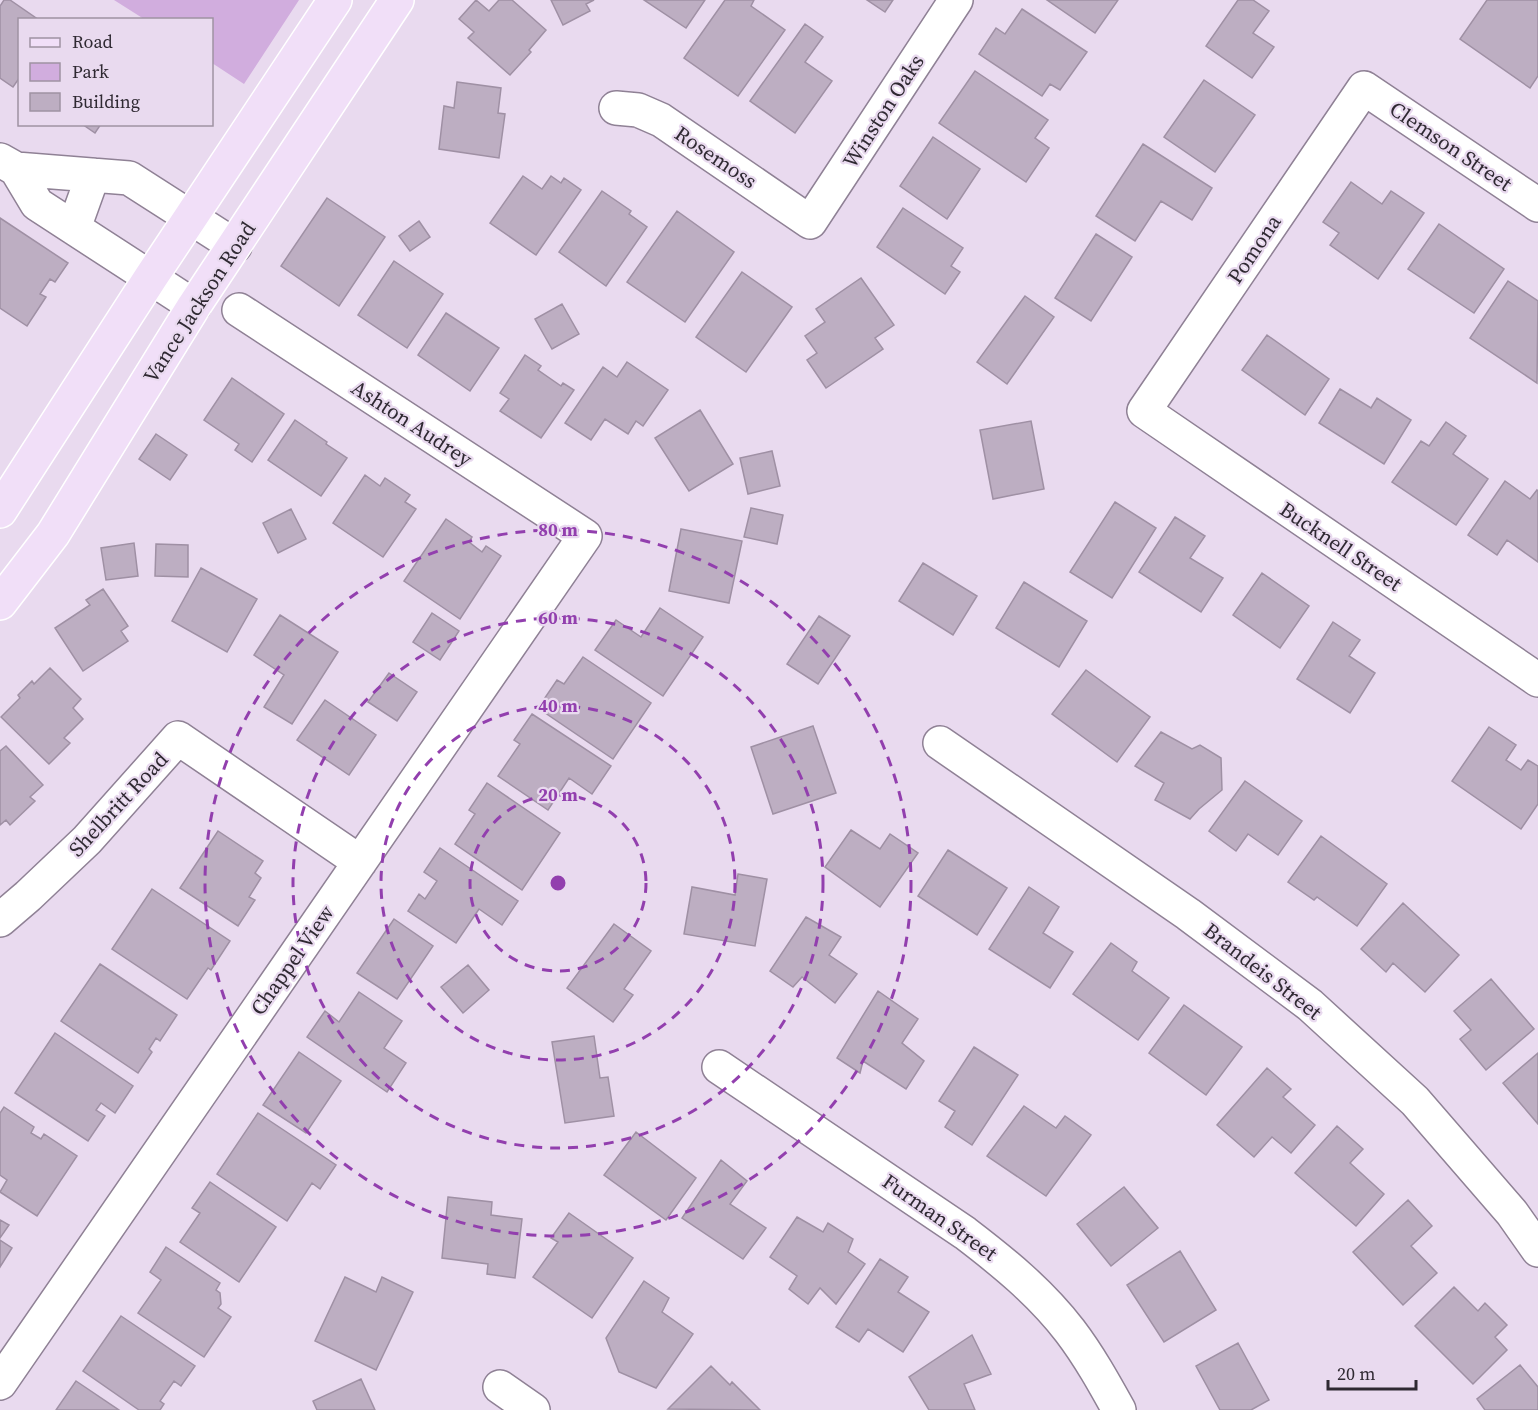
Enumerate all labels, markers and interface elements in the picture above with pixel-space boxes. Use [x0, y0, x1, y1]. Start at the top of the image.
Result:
legend [18, 18, 213, 126]
text: Road [72, 29, 113, 54]
street label: Winston Oaks [836, 49, 930, 173]
text: Park [72, 59, 109, 84]
text: Building [72, 89, 140, 114]
street label: Clemson Street [1384, 94, 1518, 198]
street label: Rosemoss [669, 119, 763, 195]
street label: Pomona [1220, 209, 1288, 289]
street label: Vance Jackson Road [136, 216, 262, 388]
street label: Ashton Audrey [346, 373, 478, 473]
street label: Bucknell Street [1274, 494, 1408, 598]
text: 80 m [538, 517, 578, 542]
text: 60 m [538, 605, 578, 630]
text: 40 m [538, 693, 578, 718]
street label: Shelbritt Road [62, 745, 174, 863]
text: 20 m [538, 782, 578, 807]
centre of rings [548, 873, 568, 893]
street label: Chappel View [243, 899, 341, 1021]
street label: Brandeis Street [1198, 916, 1328, 1026]
street label: Furman Street [877, 1167, 1003, 1267]
scale bar [1328, 1353, 1416, 1391]
text: 20 m [1337, 1361, 1375, 1386]

